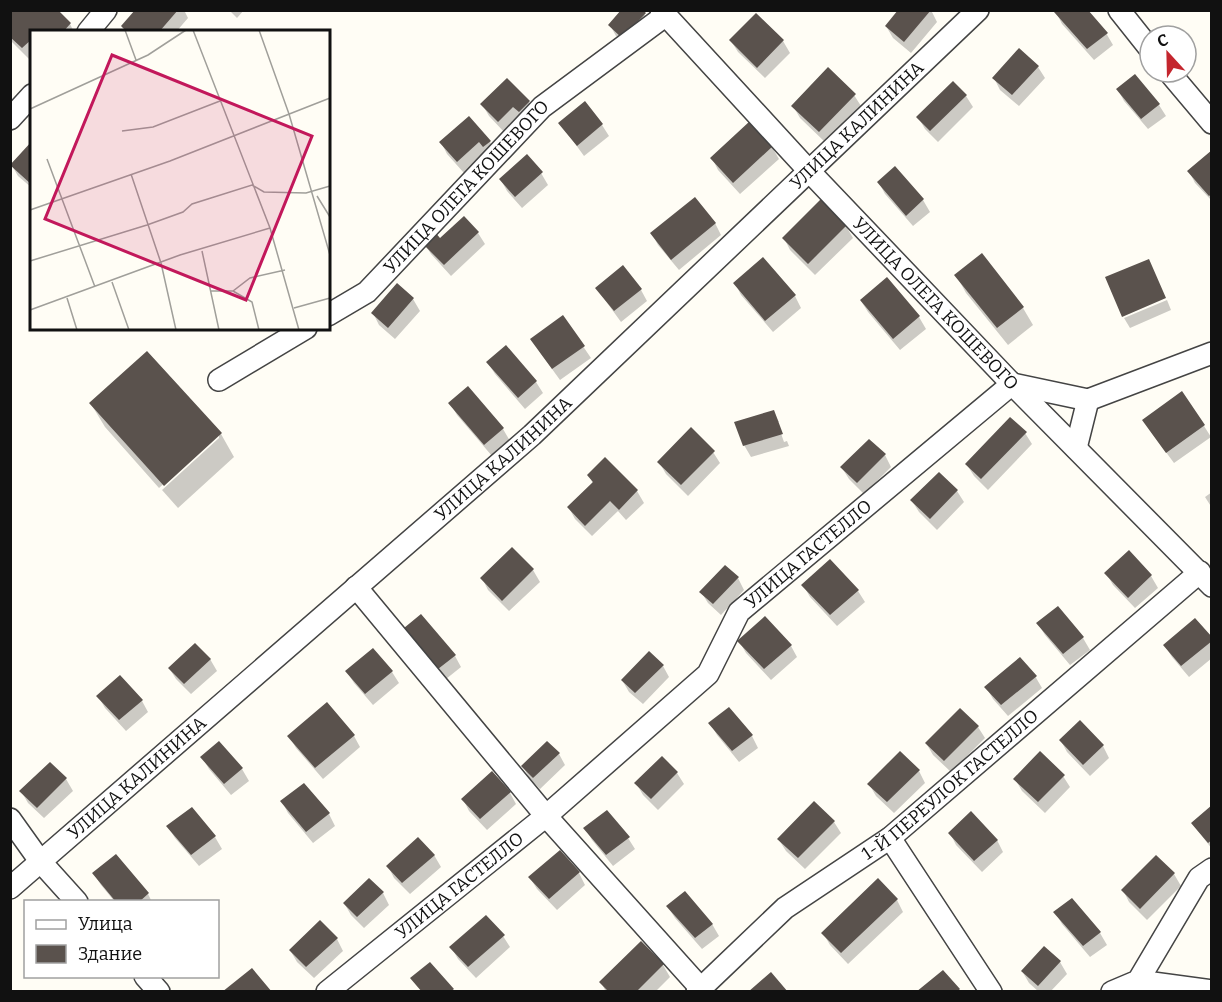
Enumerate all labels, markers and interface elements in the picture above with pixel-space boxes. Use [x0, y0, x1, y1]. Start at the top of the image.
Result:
north arrow [1138, 24, 1198, 84]
inset map [30, 30, 330, 330]
text: С [1154, 30, 1171, 51]
street label: УЛИЦА КАЛИНИНА [786, 56, 928, 194]
street label: УЛИЦА ОЛЕГА КОШЕВОГО [379, 95, 554, 278]
street label: УЛИЦА ОЛЕГА КОШЕВОГО [848, 213, 1023, 395]
street label: УЛИЦА КАЛИНИНА [430, 392, 577, 525]
street label: УЛИЦА ГАСТЕЛЛО [740, 495, 876, 613]
street label: 1-Й ПЕРЕУЛОК ГАСТЕЛЛО [858, 705, 1043, 865]
street label: УЛИЦА КАЛИНИНА [63, 712, 211, 844]
street label: УЛИЦА ГАСТЕЛЛО [391, 827, 528, 944]
legend [24, 900, 219, 978]
text: Улица [78, 913, 133, 935]
text: Здание [78, 943, 142, 965]

